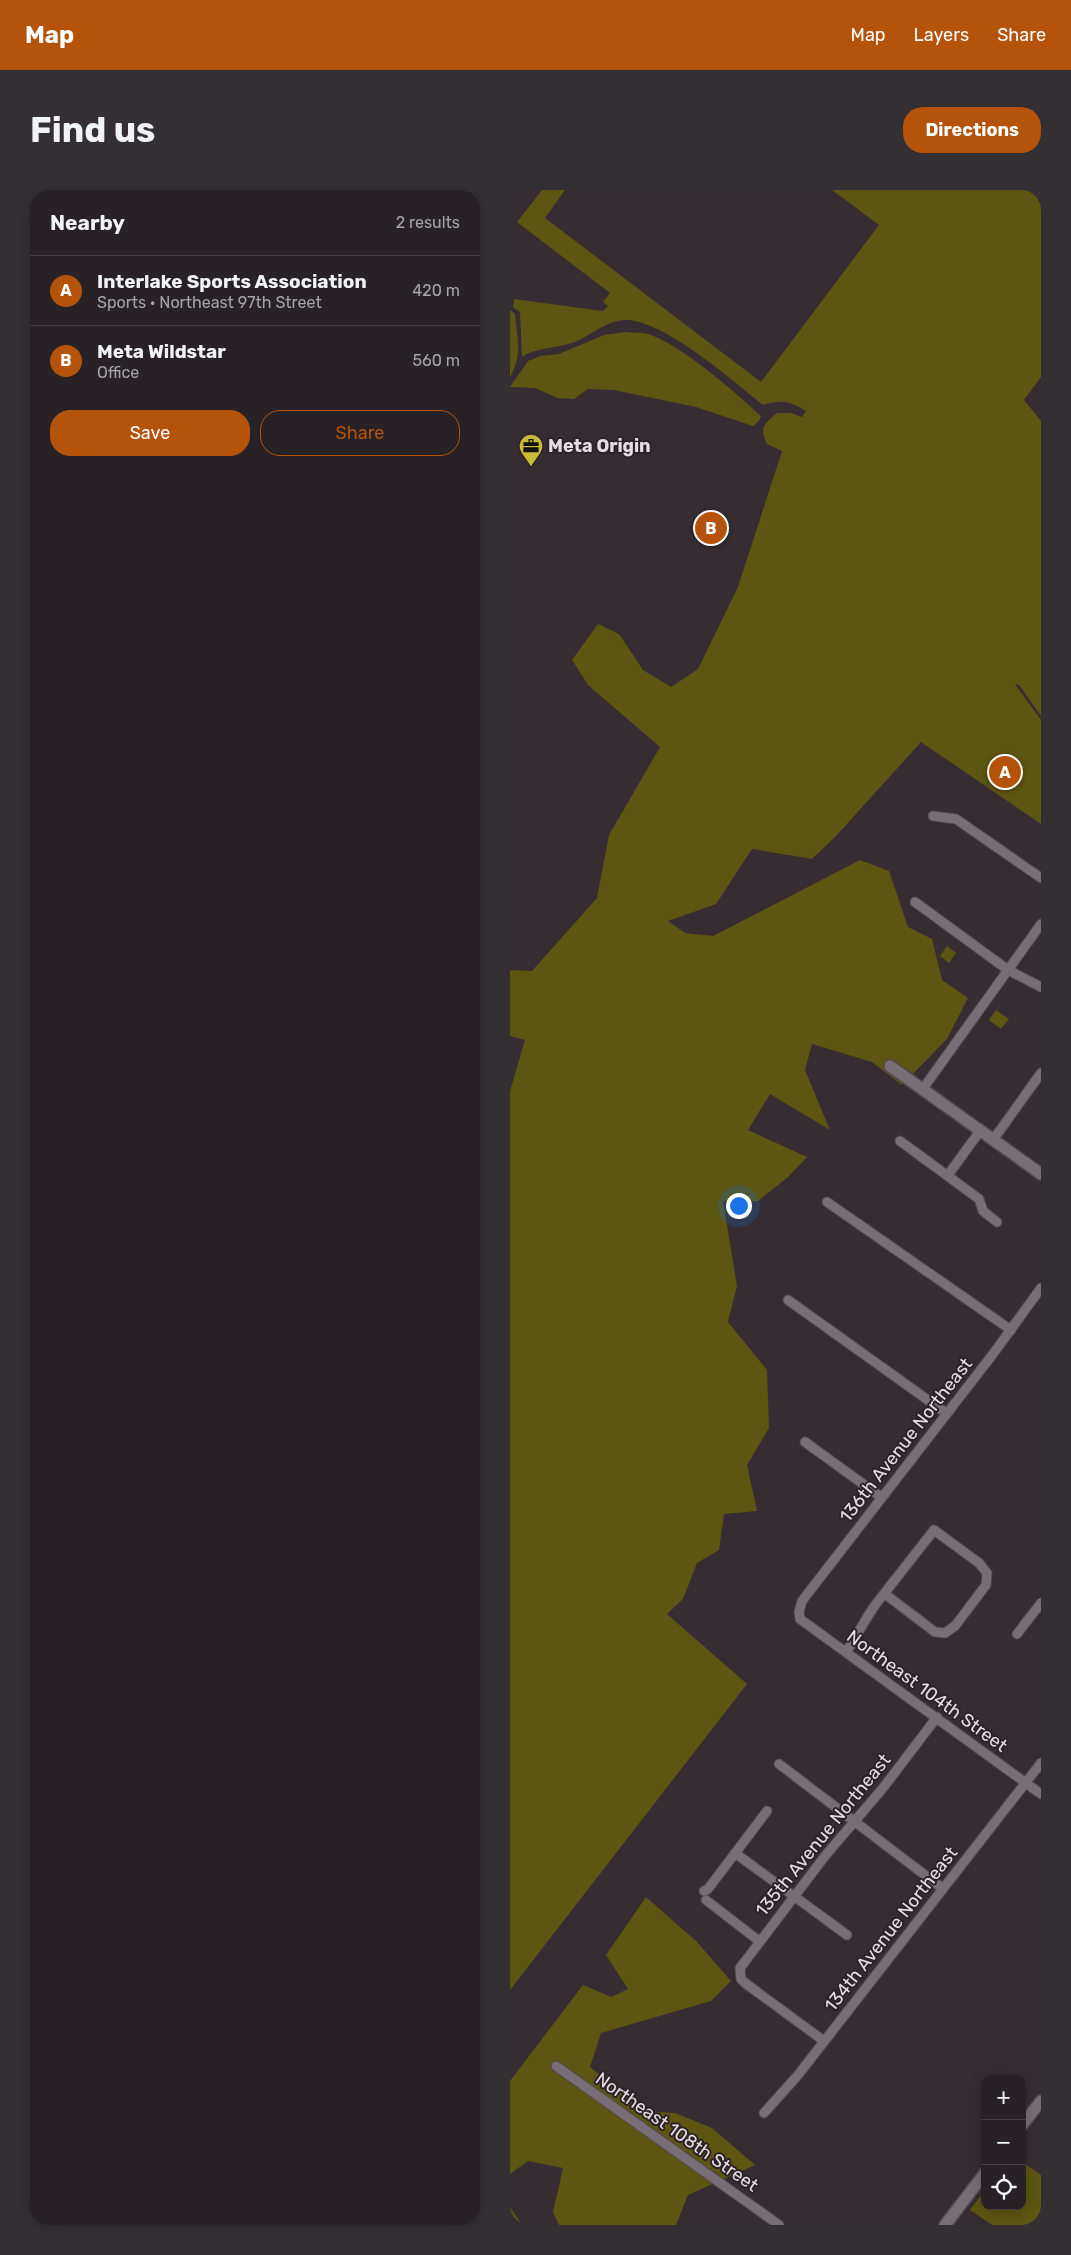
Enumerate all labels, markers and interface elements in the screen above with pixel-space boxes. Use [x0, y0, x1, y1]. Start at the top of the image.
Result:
text: Map [25, 21, 74, 49]
text: Map [851, 24, 886, 46]
text: Layers [914, 24, 969, 46]
text: Share [997, 24, 1046, 46]
button: Directions [903, 107, 1041, 153]
text: Find us [30, 109, 155, 151]
text: Nearby [50, 210, 125, 235]
text: 2 results [396, 213, 460, 232]
text: Interlake Sports Association [97, 270, 367, 293]
text: A [60, 281, 72, 300]
text: 420 m [412, 281, 460, 300]
text: Sports · Northeast 97th Street [97, 293, 322, 312]
text: Meta Wildstar [97, 340, 226, 363]
text: B [60, 351, 72, 370]
text: 560 m [413, 351, 460, 370]
text: Office [97, 363, 139, 382]
button: Save [50, 410, 250, 456]
button: Share [260, 410, 460, 456]
office icon: Meta Origin [518, 433, 544, 467]
place label: Meta Origin [548, 435, 651, 457]
pin: B [695, 509, 727, 547]
pin: A [989, 753, 1021, 791]
your location [726, 1193, 752, 1219]
street label: 136th Avenue Northeast [835, 1353, 977, 1527]
street label: Northeast 104th Street [842, 1625, 1012, 1757]
street label: 135th Avenue Northeast [751, 1749, 895, 1921]
street label: 134th Avenue Northeast [820, 1842, 962, 2016]
street label: Northeast 108th Street [592, 2068, 762, 2196]
map controls [981, 2075, 1026, 2210]
button: + [981, 2075, 1026, 2120]
button: − [981, 2120, 1026, 2165]
button: locate [981, 2165, 1026, 2210]

